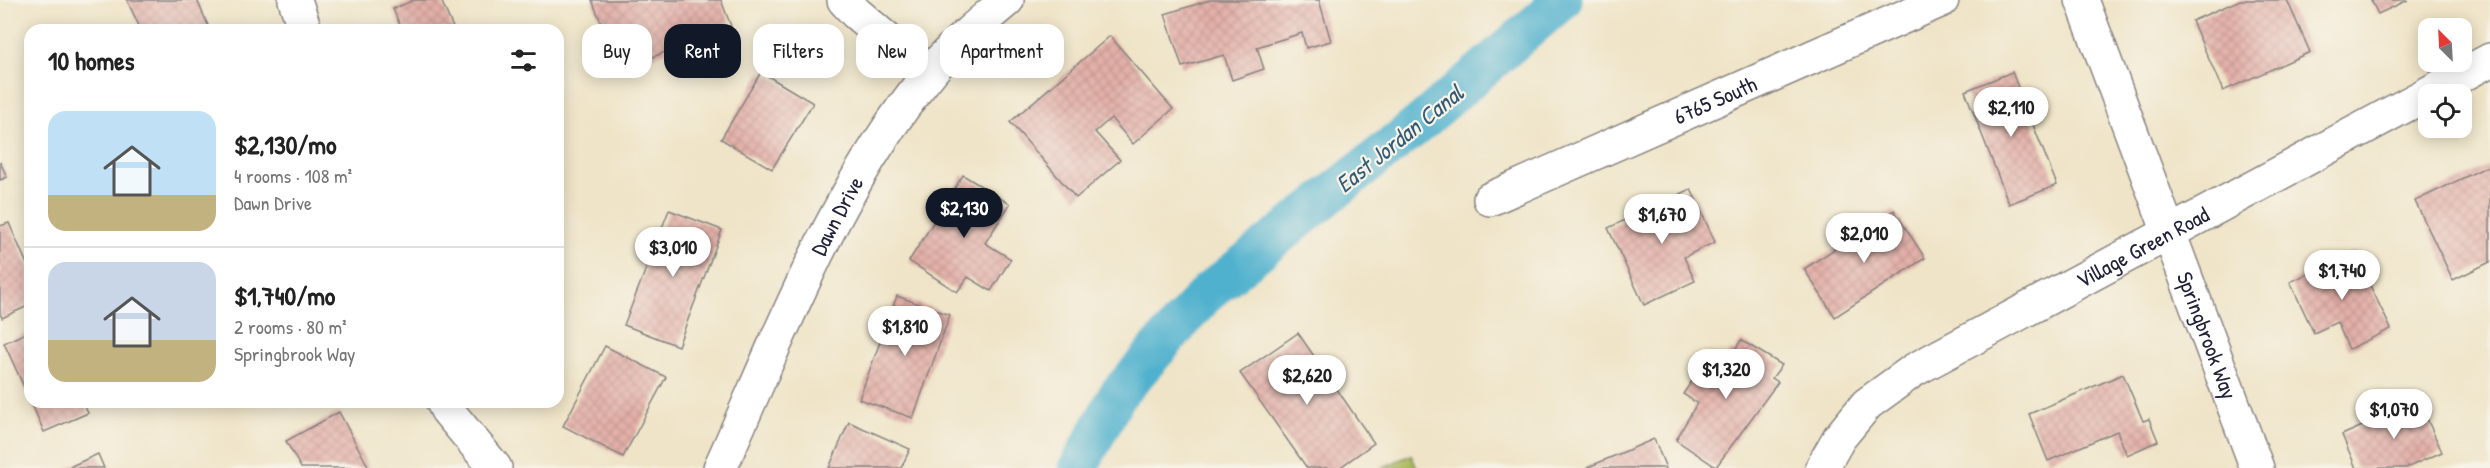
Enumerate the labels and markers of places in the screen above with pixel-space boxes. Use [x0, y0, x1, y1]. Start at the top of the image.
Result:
pin: $2,110 [1962, 87, 2060, 138]
pin: $2,130 [915, 188, 1013, 239]
pin: $1,670 [1613, 194, 1711, 245]
pin: $2,010 [1815, 213, 1913, 264]
pin: $3,010 [624, 227, 722, 278]
pin: $1,740 [2293, 250, 2391, 301]
pin: $1,810 [856, 306, 954, 357]
pin: $1,320 [1677, 349, 1775, 400]
pin: $2,620 [1258, 355, 1356, 406]
pin: $1,070 [2345, 389, 2443, 440]

